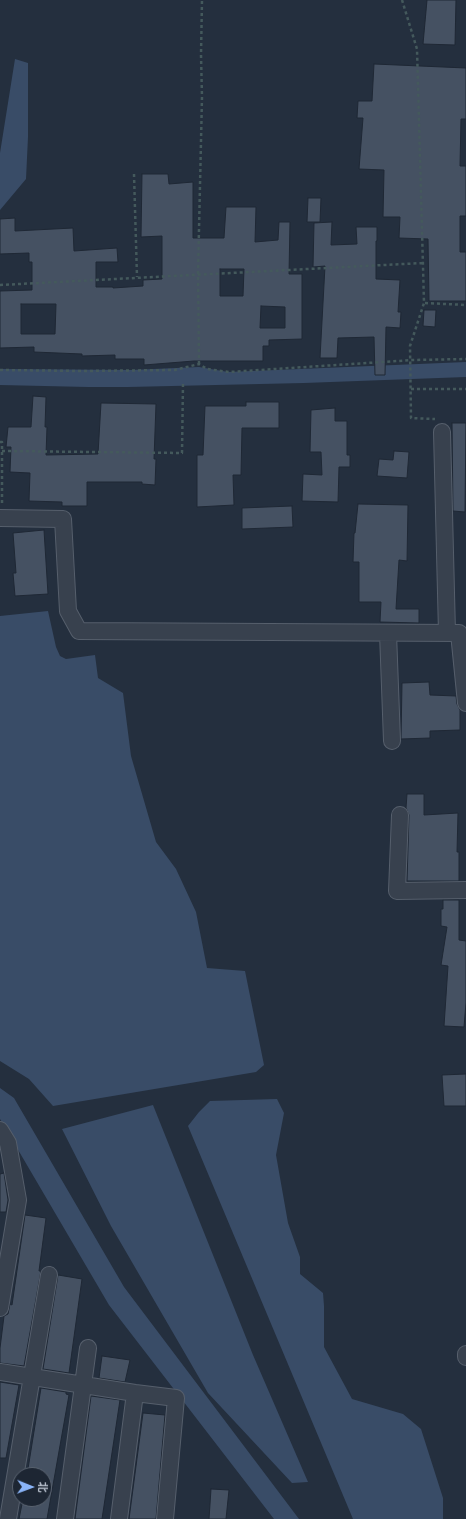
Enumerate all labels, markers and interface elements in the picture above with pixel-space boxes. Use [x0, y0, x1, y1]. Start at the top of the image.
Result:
north arrow [12, 1467, 52, 1507]
text: 北 [36, 1482, 51, 1493]

